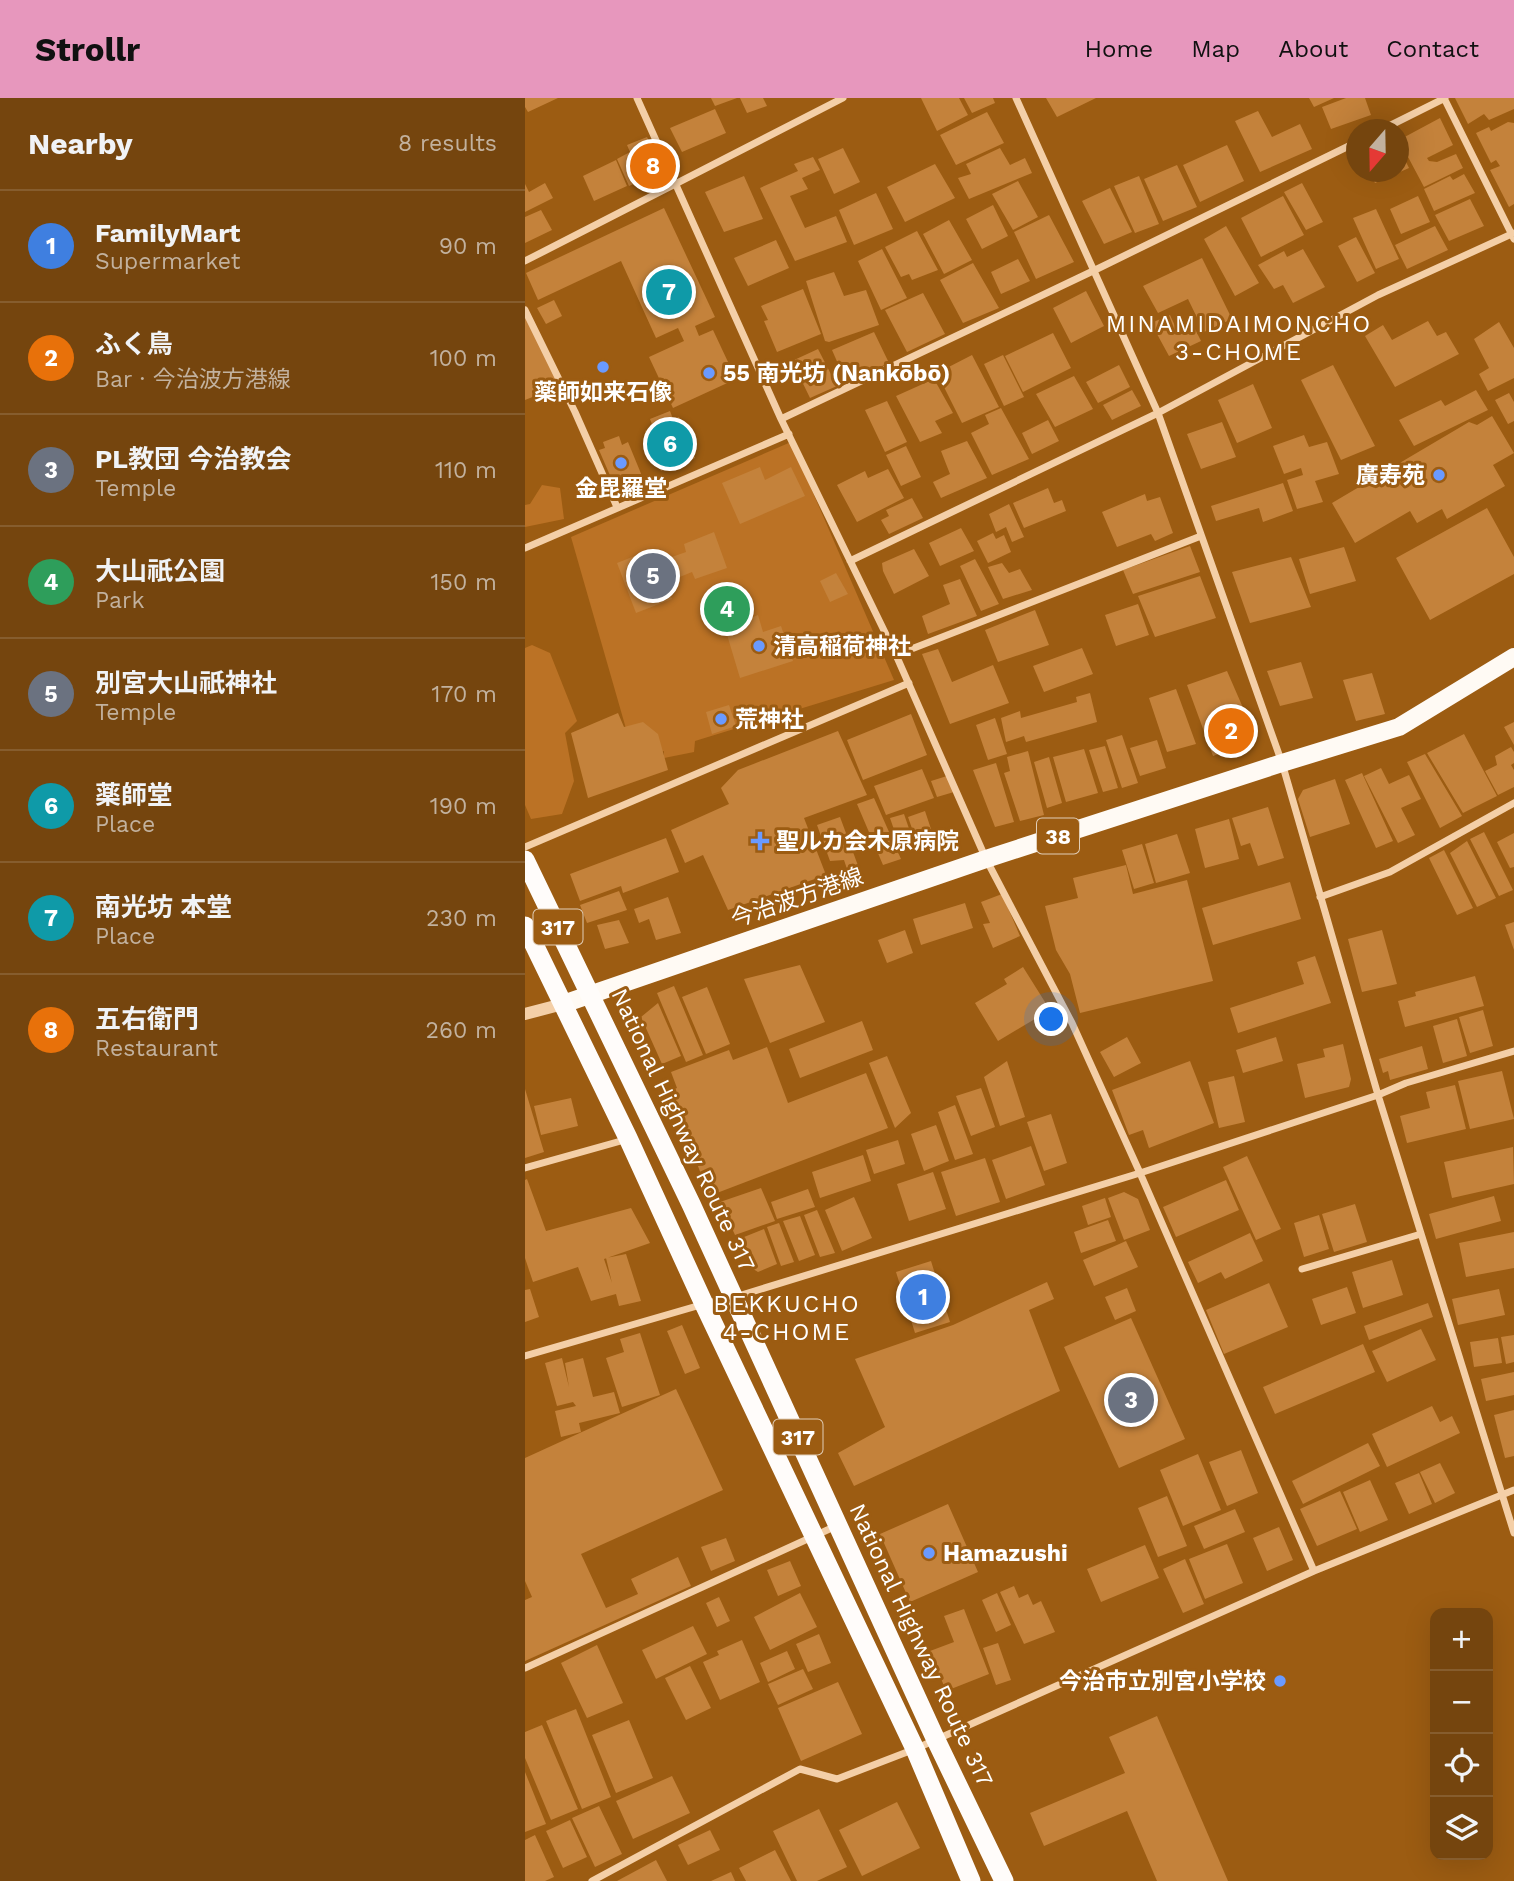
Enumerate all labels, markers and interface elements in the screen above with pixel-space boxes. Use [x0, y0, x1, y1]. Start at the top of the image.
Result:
text: Strollr [35, 30, 140, 69]
text: Home [1085, 35, 1153, 63]
text: Map [1191, 35, 1240, 63]
text: About [1278, 35, 1348, 63]
text: Contact [1386, 35, 1479, 63]
north arrow [1346, 119, 1409, 182]
text: Nearby [28, 126, 133, 161]
text: 8 results [398, 130, 497, 157]
pin: 8 [630, 140, 676, 192]
text: FamilyMart [95, 218, 240, 248]
text: 1 [46, 233, 56, 260]
text: 90 m [439, 233, 497, 260]
text: Supermarket [95, 248, 240, 275]
pin: 7 [646, 266, 692, 318]
district label: MINAMIDAIMONCHO 3-CHOME [1106, 310, 1372, 366]
text: ふく鳥 [95, 329, 173, 359]
text: 2 [44, 345, 58, 372]
text: 100 m [430, 345, 497, 372]
marker: 薬師如来石像 [595, 359, 611, 375]
place label: 55 南光坊 (Nankōbō) [723, 360, 950, 387]
marker: 55 南光坊 (Nankōbō) [701, 365, 717, 381]
text: Bar · 今治波方港線 [95, 366, 291, 393]
place label: 薬師如来石像 [534, 379, 672, 406]
pin: 6 [647, 418, 693, 470]
text: PL教団 今治教会 [95, 444, 291, 474]
marker: 金毘羅堂 [613, 455, 629, 471]
text: 3 [44, 457, 58, 484]
text: 110 m [435, 457, 497, 484]
place label: 廣寿苑 [1356, 462, 1425, 489]
marker: 廣寿苑 [1431, 467, 1447, 483]
text: Temple [95, 475, 176, 502]
place label: 金毘羅堂 [575, 475, 667, 502]
pin: 5 [630, 550, 676, 602]
text: 大山祇公園 [95, 556, 225, 586]
text: 4 [44, 569, 58, 596]
text: 150 m [431, 569, 497, 596]
pin: 4 [704, 583, 750, 635]
text: Park [95, 587, 144, 614]
place label: 清高稲荷神社 [773, 633, 911, 660]
marker: 清高稲荷神社 [751, 638, 767, 654]
text: 別宮大山祇神社 [95, 668, 277, 698]
text: 5 [44, 681, 58, 708]
text: 170 m [432, 681, 497, 708]
text: Temple [95, 699, 176, 726]
pin: 2 [1208, 705, 1254, 757]
place label: 荒神社 [735, 706, 804, 733]
marker: 荒神社 [713, 711, 729, 727]
text: 薬師堂 [95, 780, 173, 810]
text: 6 [44, 793, 58, 820]
text: 190 m [430, 793, 497, 820]
text: Place [95, 811, 155, 838]
road number: 38 [1037, 818, 1079, 854]
place label: 聖ルカ会木原病院 [776, 828, 959, 855]
marker: 聖ルカ会木原病院 [750, 831, 770, 851]
street label: 今治波方港線 [727, 863, 867, 933]
text: 南光坊 本堂 [95, 892, 232, 922]
text: 7 [44, 905, 58, 932]
text: 230 m [426, 905, 497, 932]
road number: 317 [533, 910, 583, 944]
text: Place [95, 923, 155, 950]
street label: National Highway Route 317 [605, 984, 761, 1276]
your location [1034, 1002, 1068, 1036]
text: 五右衛門 [95, 1004, 199, 1034]
text: 8 [44, 1017, 58, 1044]
text: 260 m [426, 1017, 497, 1044]
text: Restaurant [95, 1035, 218, 1062]
pin: 1 [900, 1271, 946, 1323]
district label: BEKKUCHO 4-CHOME [713, 1290, 861, 1346]
pin: 3 [1108, 1374, 1154, 1426]
road number: 317 [773, 1420, 823, 1454]
street label: National Highway Route 317 [843, 1499, 999, 1791]
place label: Hamazushi [943, 1540, 1068, 1567]
marker: Hamazushi [921, 1545, 937, 1561]
map controls [1430, 1608, 1493, 1860]
button: + [1430, 1608, 1493, 1671]
place label: 今治市立別宮小学校 [1059, 1668, 1266, 1695]
button: − [1430, 1671, 1493, 1734]
marker: 今治市立別宮小学校 [1272, 1673, 1288, 1689]
button: locate [1430, 1734, 1493, 1797]
button: layers [1430, 1797, 1493, 1860]

